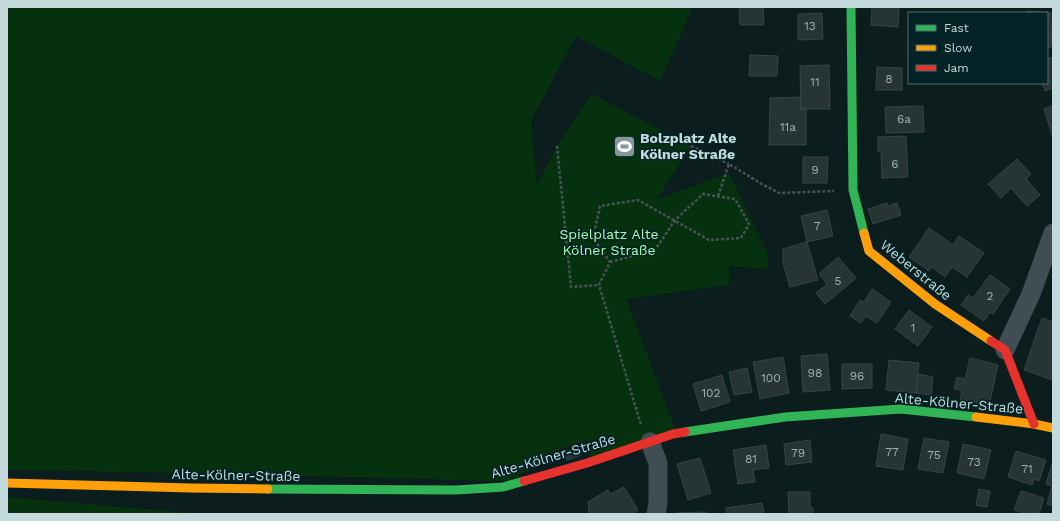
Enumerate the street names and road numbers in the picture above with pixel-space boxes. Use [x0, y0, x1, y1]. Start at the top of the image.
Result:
street label: Weberstraße [877, 236, 955, 304]
street label: Alte-Kölner-Straße [894, 389, 1024, 417]
street label: Alte-Kölner-Straße [489, 431, 617, 481]
street label: Alte-Kölner-Straße [171, 466, 301, 484]

